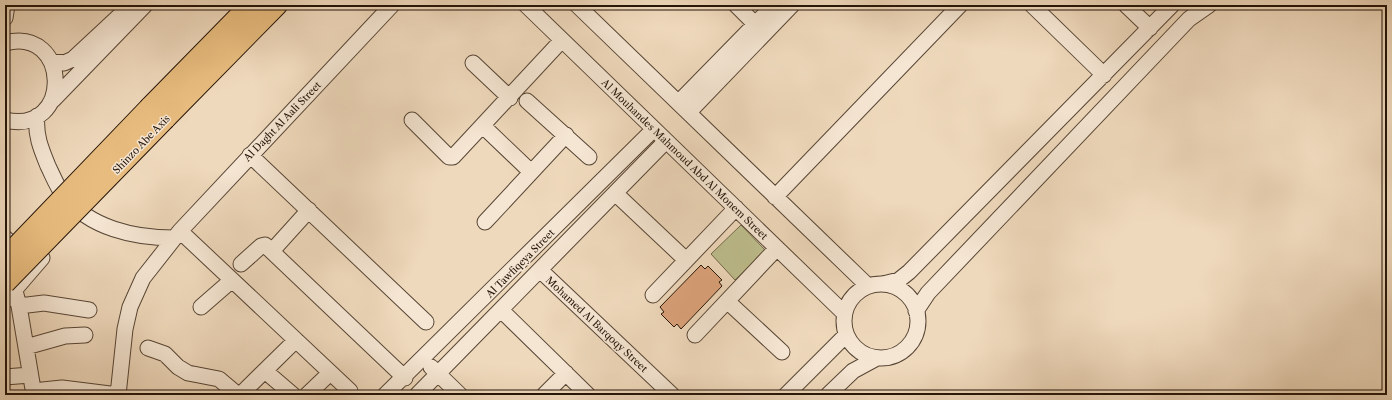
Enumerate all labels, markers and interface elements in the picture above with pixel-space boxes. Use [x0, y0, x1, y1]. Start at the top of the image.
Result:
street label: Al Mouhandes Mahmoud Abd Al Monem Street [598, 75, 771, 243]
street label: Al Daght Al Aali Street [240, 78, 324, 165]
street label: Shinzo Abe Axis [110, 112, 173, 177]
street label: Al Tawfiqeya Street [483, 226, 558, 301]
street label: Mohamed Al Barqoqy Street [543, 274, 651, 375]

